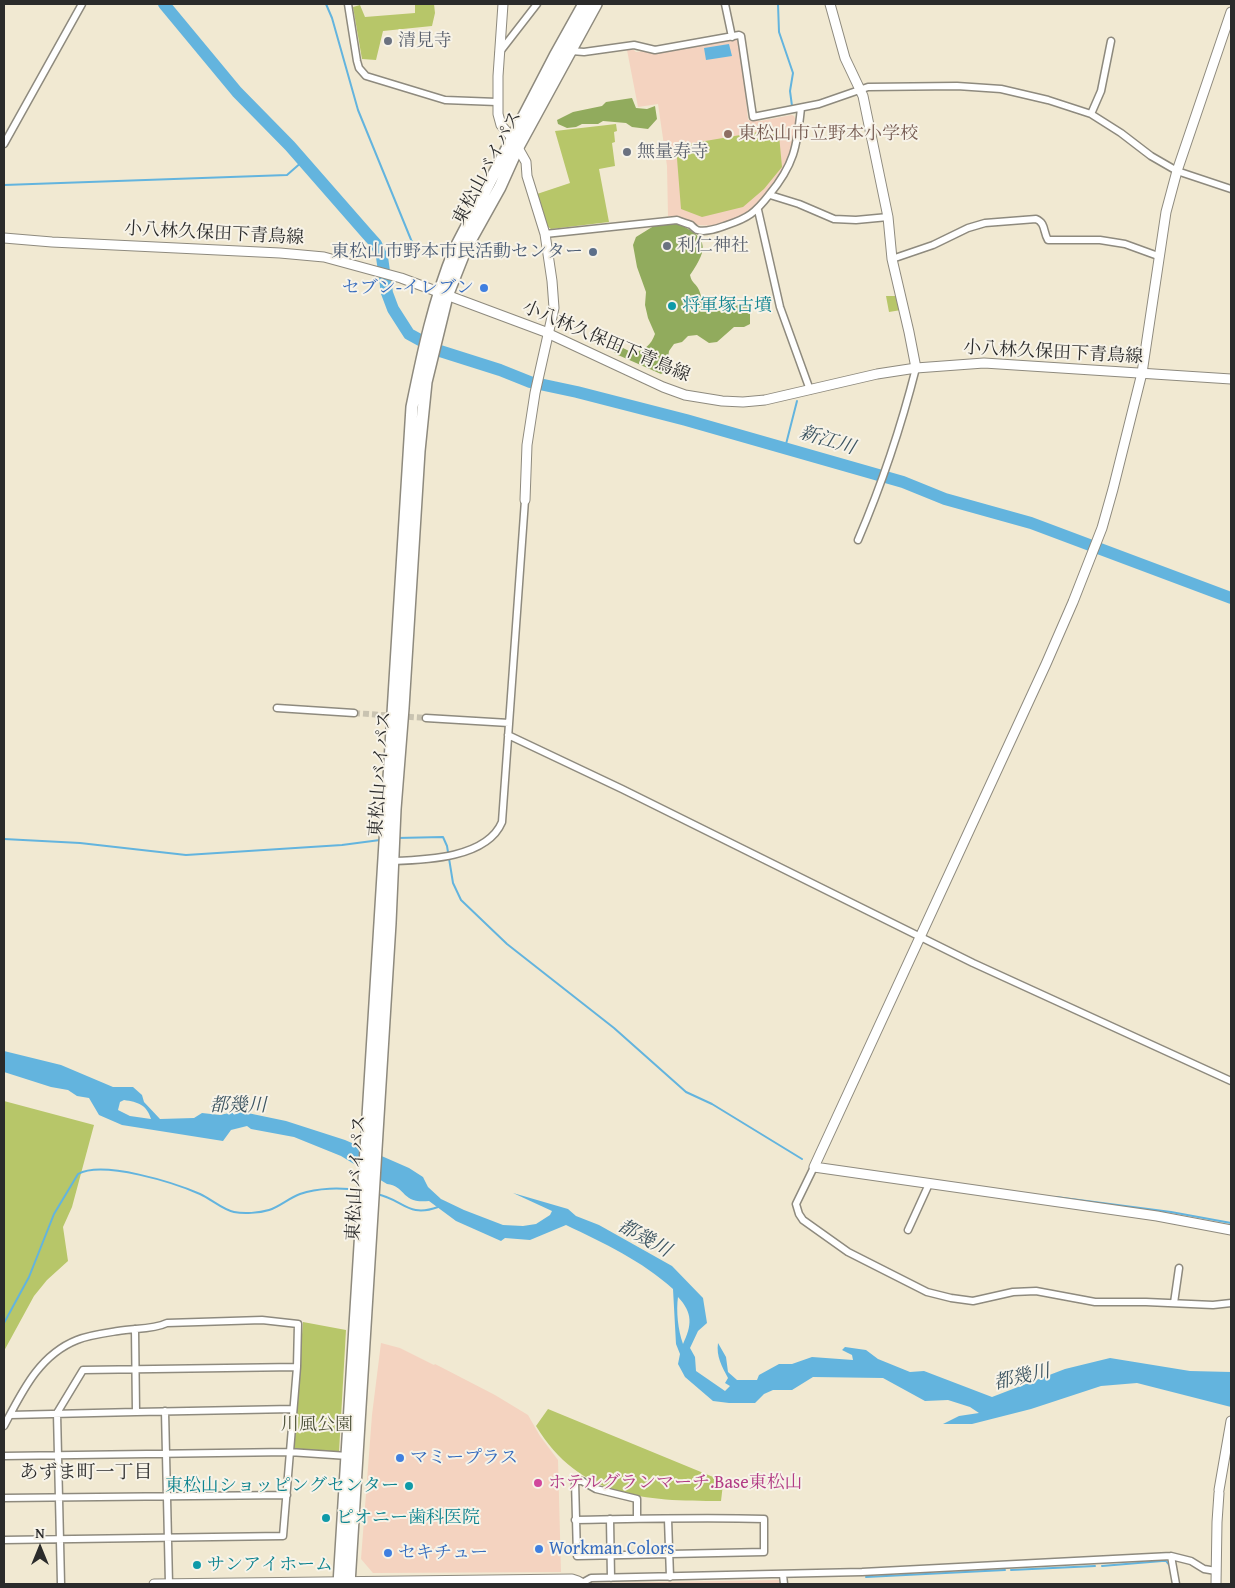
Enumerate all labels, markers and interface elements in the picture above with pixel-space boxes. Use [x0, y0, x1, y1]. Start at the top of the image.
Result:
place label: 清見寺 [398, 30, 452, 52]
marker: 清見寺 [382, 35, 394, 47]
street label: 東松山バイパス [449, 107, 527, 229]
place label: 東松山市立野本小学校 [738, 123, 918, 145]
marker: 東松山市立野本小学校 [722, 128, 734, 140]
place label: 無量寿寺 [637, 141, 709, 163]
marker: 無量寿寺 [621, 146, 633, 158]
street label: 小八林久保田下青鳥線 [124, 219, 304, 249]
place label: 利仁神社 [677, 235, 749, 257]
marker: 利仁神社 [661, 240, 673, 252]
place label: 東松山市野本市民活動センター [331, 241, 583, 263]
marker: 東松山市野本市民活動センター [587, 246, 599, 258]
place label: セブン-イレブン [342, 277, 474, 299]
marker: セブン-イレブン [478, 282, 490, 294]
place label: 将軍塚古墳 [682, 295, 772, 317]
street label: 小八林久保田下青鳥線 [519, 297, 693, 387]
marker: 将軍塚古墳 [666, 300, 678, 312]
street label: 小八林久保田下青鳥線 [963, 338, 1143, 368]
water label: 新江川 [796, 422, 858, 460]
street label: 東松山バイパス [366, 710, 396, 838]
water label: 都幾川 [210, 1095, 266, 1117]
street label: 東松山バイパス [343, 1115, 371, 1241]
water label: 都幾川 [614, 1215, 674, 1263]
water label: 都幾川 [992, 1360, 1052, 1396]
park label: 川風公園 [281, 1414, 353, 1436]
place label: マミープラス [410, 1447, 518, 1469]
marker: マミープラス [394, 1452, 406, 1464]
district label: あずま町一丁目 [20, 1462, 152, 1484]
place label: ホテルグランマーチ.Base東松山 [548, 1472, 803, 1494]
place label: 東松山ショッピングセンター [165, 1475, 399, 1497]
marker: ホテルグランマーチ.Base東松山 [532, 1477, 544, 1489]
marker: 東松山ショッピングセンター [403, 1480, 415, 1492]
place label: ピオニー歯科医院 [336, 1507, 480, 1529]
marker: ピオニー歯科医院 [320, 1512, 332, 1524]
north arrow [15, 1523, 65, 1573]
text: N [35, 1523, 45, 1543]
place label: Workman Colors [549, 1538, 674, 1560]
place label: セキチュー [398, 1542, 488, 1564]
marker: Workman Colors [533, 1543, 545, 1555]
marker: セキチュー [382, 1547, 394, 1559]
place label: サンアイホーム [207, 1554, 333, 1576]
marker: サンアイホーム [191, 1559, 203, 1571]

